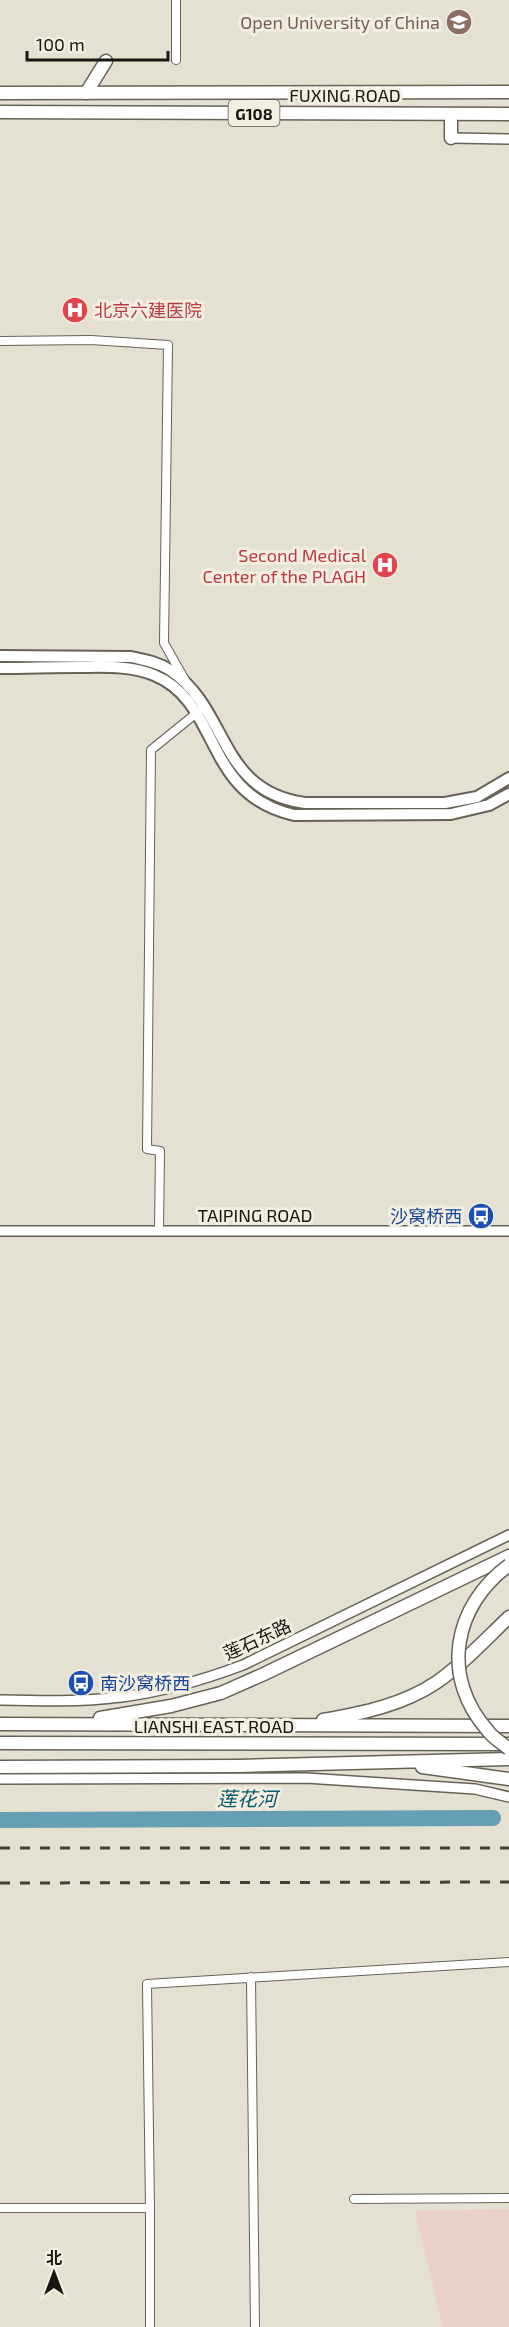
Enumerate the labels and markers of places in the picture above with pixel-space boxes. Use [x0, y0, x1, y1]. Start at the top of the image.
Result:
school or university icon: Open University of China [444, 7, 474, 37]
place label: Open University of China [240, 11, 440, 33]
hospital icon: 北京六建医院 [60, 295, 90, 325]
place label: 北京六建医院 [94, 299, 202, 321]
place label: Second Medical Center of the PLAGH [203, 544, 367, 587]
hospital icon: Second Medical Center of the PLAGH [370, 550, 400, 580]
bus stop icon: 沙窝桥西 [466, 1201, 496, 1231]
place label: 沙窝桥西 [390, 1205, 462, 1227]
bus stop icon: 南沙窝桥西 [66, 1668, 96, 1698]
place label: 南沙窝桥西 [100, 1672, 190, 1694]

